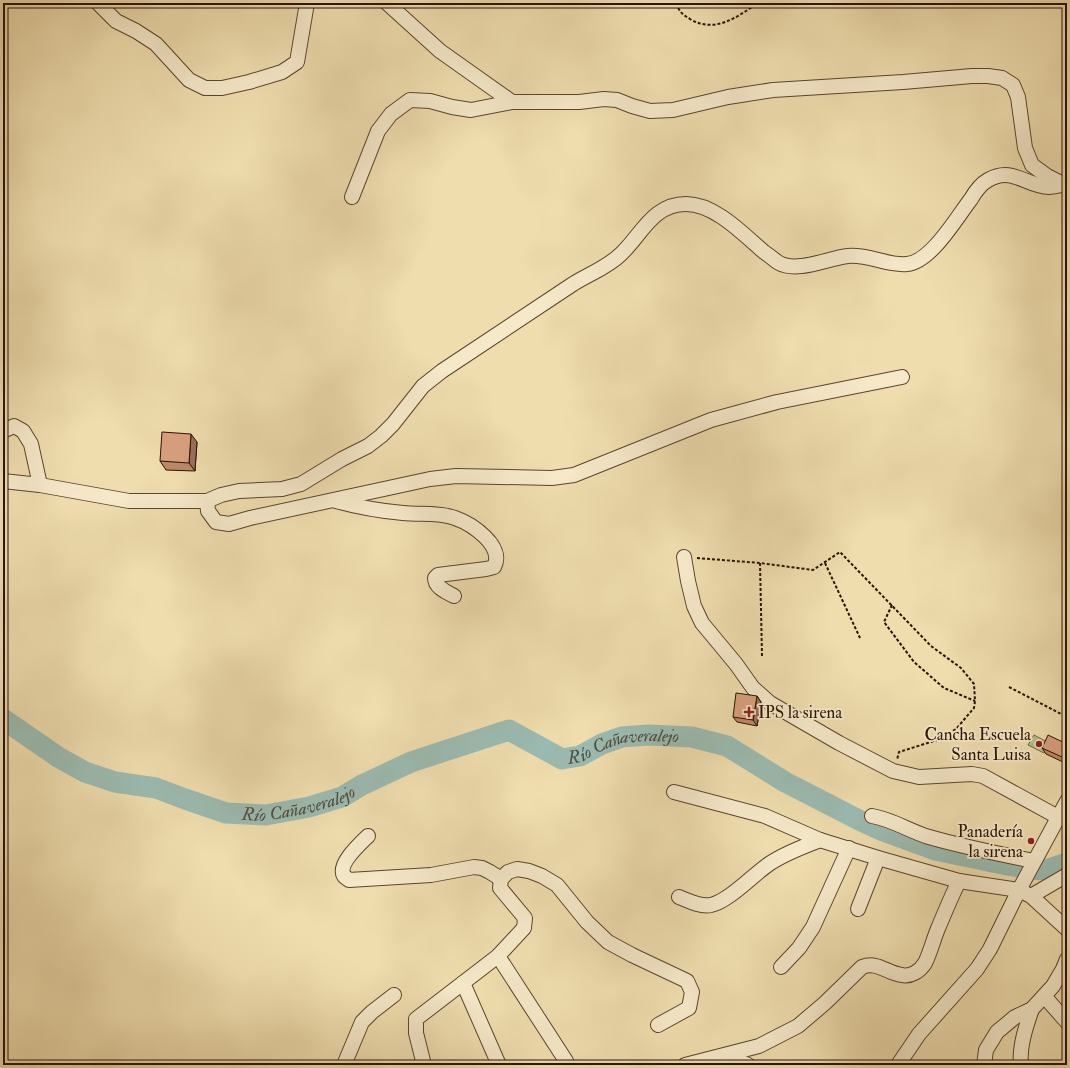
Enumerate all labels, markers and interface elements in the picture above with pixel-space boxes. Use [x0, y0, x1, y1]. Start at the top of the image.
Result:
place label: IPS la sirena [758, 702, 843, 723]
marker: IPS la sirena [743, 706, 755, 718]
water label: Río Cañaveralejo [565, 723, 680, 770]
place label: Cancha Escuela Santa Luisa [924, 724, 1032, 765]
marker: Cancha Escuela Santa Luisa [1034, 739, 1044, 749]
water label: Río Cañaveralejo [240, 780, 360, 826]
place label: Panadería la sirena [957, 821, 1024, 862]
marker: Panadería la sirena [1026, 836, 1036, 846]

